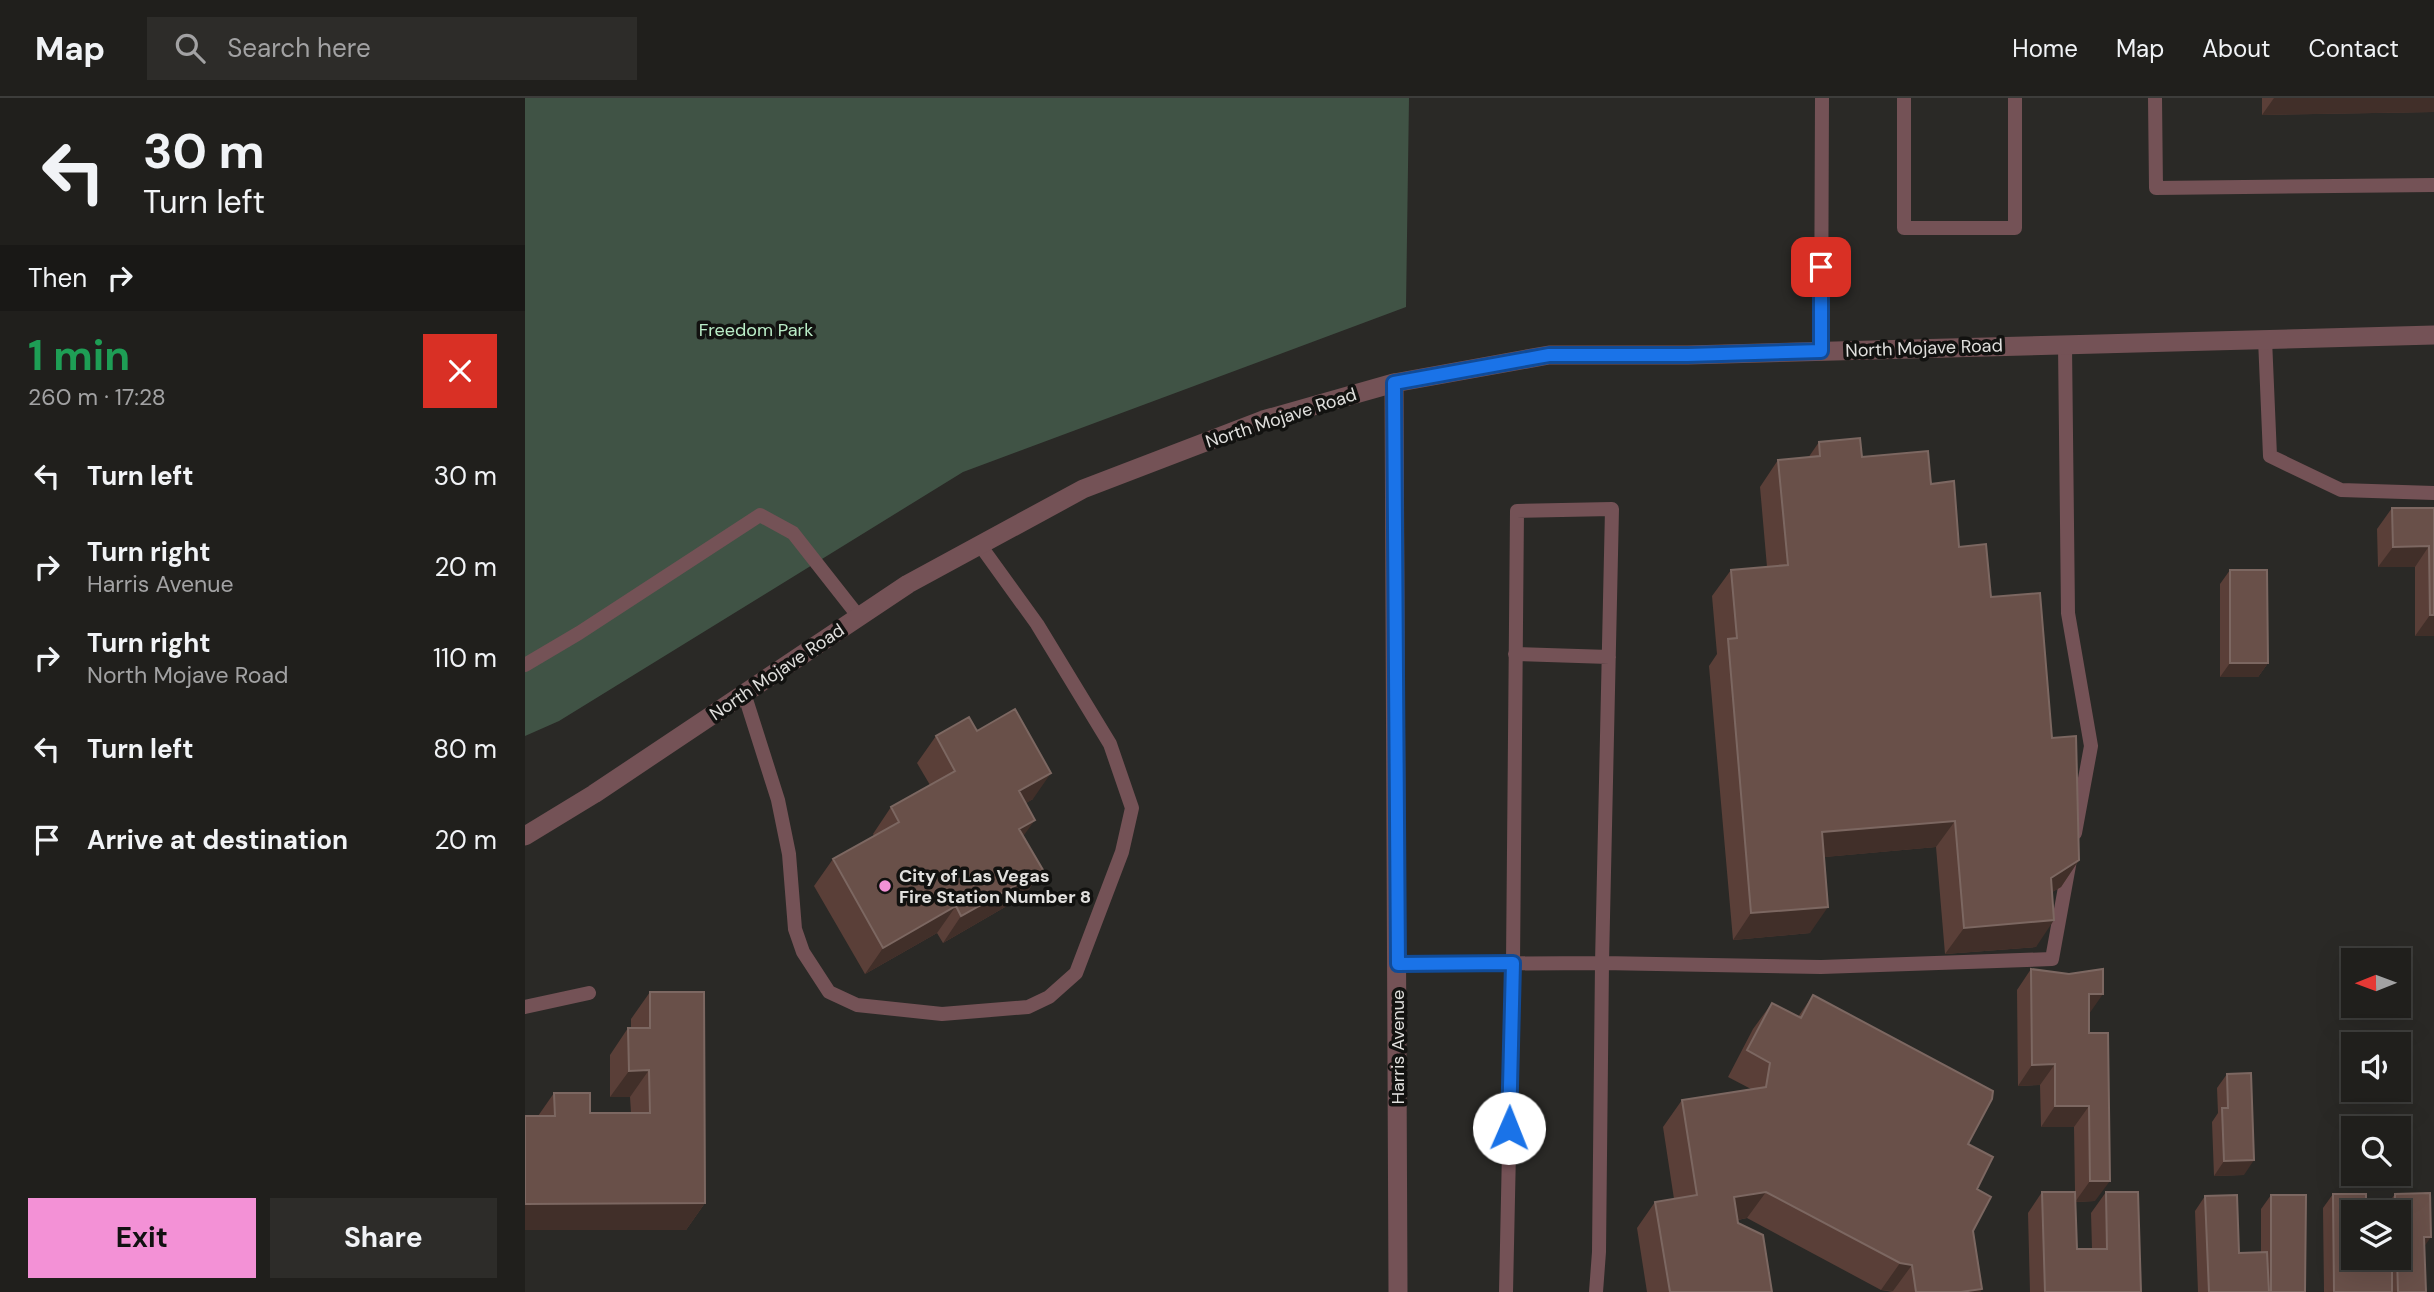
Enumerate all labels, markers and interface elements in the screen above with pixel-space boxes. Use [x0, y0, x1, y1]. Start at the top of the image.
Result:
search box [147, 17, 637, 80]
text: Map [35, 27, 105, 70]
icon: search [171, 29, 209, 67]
text: Search here [227, 31, 371, 65]
text: Home [2012, 33, 2078, 64]
text: Map [2116, 33, 2164, 64]
text: About [2202, 33, 2271, 64]
text: Contact [2309, 33, 2399, 64]
text: 30 m [143, 119, 265, 183]
icon: left [28, 126, 119, 217]
text: Turn left [143, 181, 265, 223]
pin [1791, 237, 1851, 297]
icon: arrive [1802, 248, 1840, 286]
icon: right [101, 259, 139, 297]
text: Then [28, 261, 87, 295]
park label: Freedom Park [699, 318, 813, 342]
text: 1 min [28, 328, 130, 383]
street label: North Mojave Road [1845, 333, 2003, 363]
button: close [423, 334, 497, 408]
text: 260 m · 17:28 [28, 382, 166, 412]
street label: North Mojave Road [1202, 382, 1360, 454]
icon: left [28, 457, 66, 495]
text: Turn left [87, 459, 194, 493]
text: 30 m [434, 459, 497, 493]
text: Turn right [87, 535, 211, 569]
icon: right [28, 548, 66, 586]
text: 20 m [434, 550, 497, 584]
text: Harris Avenue [87, 569, 234, 599]
street label: North Mojave Road [705, 618, 849, 726]
text: Turn right [87, 626, 211, 660]
icon: right [28, 639, 66, 677]
text: 110 m [433, 641, 497, 675]
text: North Mojave Road [87, 660, 288, 690]
icon: left [28, 730, 66, 768]
text: Turn left [87, 732, 194, 766]
text: 80 m [433, 732, 497, 766]
icon: arrive [28, 821, 66, 859]
text: Arrive at destination [87, 823, 348, 857]
text: 20 m [434, 823, 497, 857]
place label: City of Las Vegas Fire Station Number 8 [899, 864, 1091, 909]
marker: City of Las Vegas Fire Station Number 8 [877, 878, 893, 894]
north arrow [2341, 948, 2411, 1018]
map controls [2341, 948, 2411, 1270]
street label: Harris Avenue [1386, 990, 1410, 1104]
button: sound [2341, 1032, 2411, 1102]
position arrow [1472, 1091, 1546, 1165]
button: search [2341, 1116, 2411, 1186]
button: Exit [28, 1198, 256, 1278]
button: Share [270, 1198, 497, 1278]
button: layers [2341, 1200, 2411, 1270]

